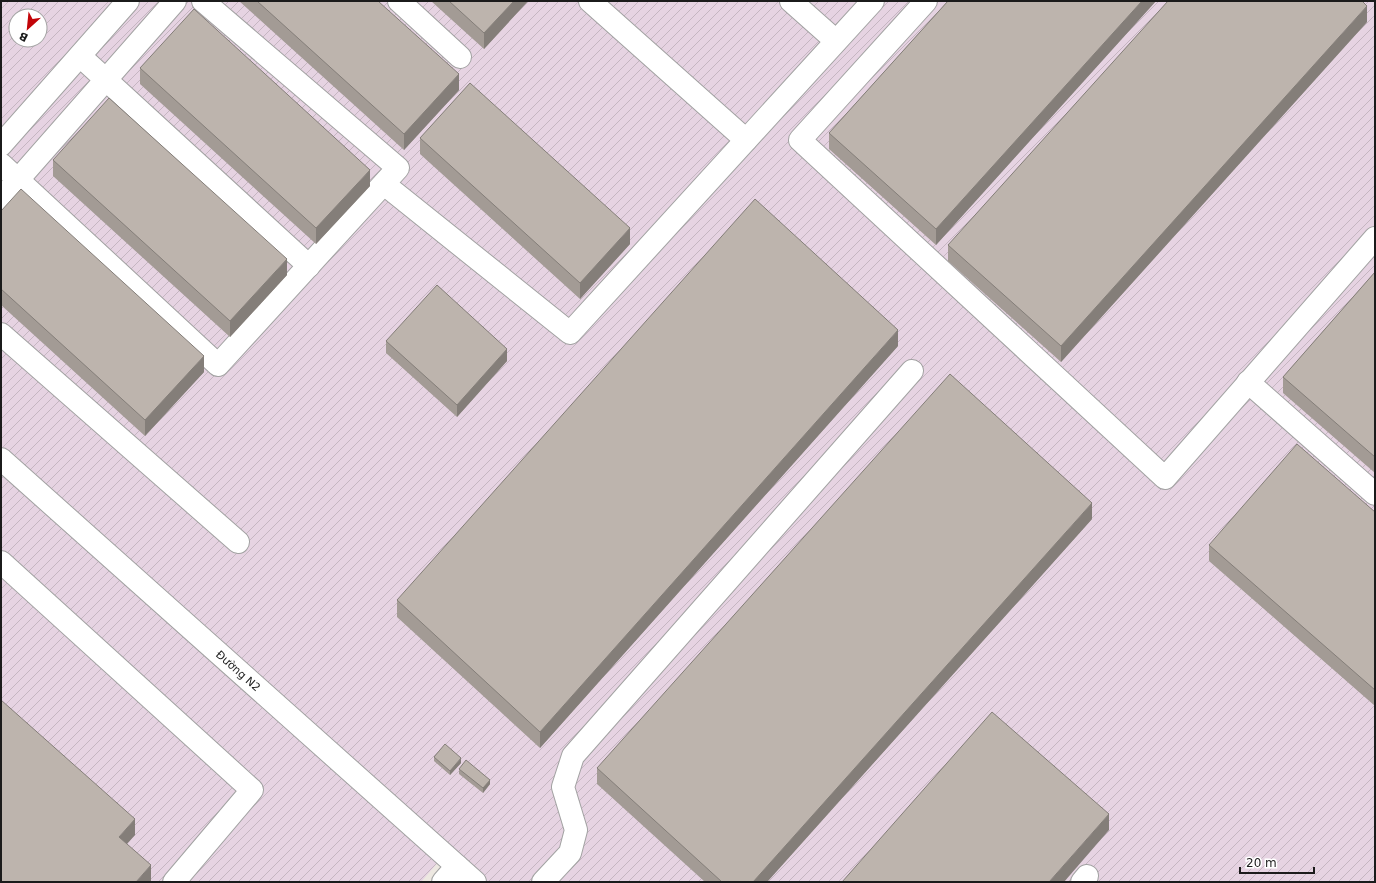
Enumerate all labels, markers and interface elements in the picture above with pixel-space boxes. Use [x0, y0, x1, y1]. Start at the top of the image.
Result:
north arrow [8, 8, 48, 48]
text: B [17, 29, 30, 44]
street label: Đường N2 [213, 648, 263, 694]
scale bar [1240, 849, 1314, 875]
text: 20 m [1246, 856, 1277, 870]

